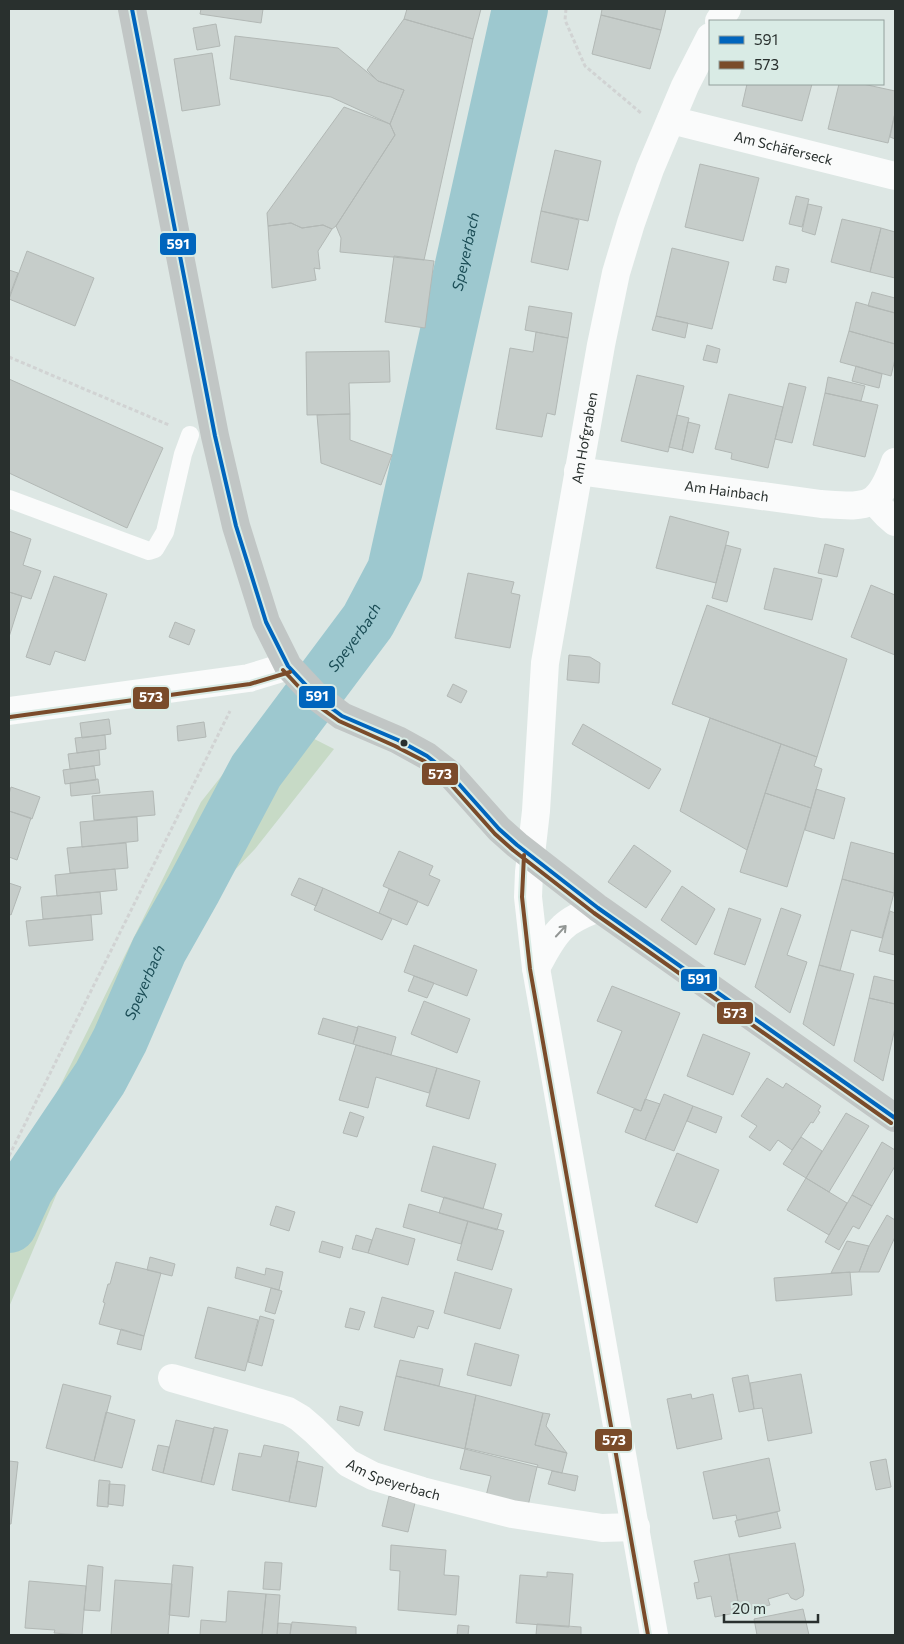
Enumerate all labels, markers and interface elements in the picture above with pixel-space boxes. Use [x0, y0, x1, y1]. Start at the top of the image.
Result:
legend [709, 20, 884, 85]
text: 591 [754, 30, 778, 48]
text: 573 [754, 55, 779, 73]
street label: Am Schäferseck [732, 127, 835, 168]
water label: Speyerbach [448, 211, 482, 292]
line badge: 591 [159, 232, 197, 256]
text: 591 [166, 235, 190, 252]
street label: Am Hofgraben [568, 391, 601, 485]
street label: Am Hainbach [684, 477, 770, 505]
water label: Speyerbach [323, 600, 384, 675]
line badge: 591 [298, 685, 336, 709]
line badge: 573 [132, 686, 170, 710]
text: 591 [305, 687, 329, 704]
text: 573 [139, 688, 163, 705]
unlabelled marker [399, 738, 409, 748]
line badge: 573 [421, 762, 459, 786]
text: 573 [428, 765, 452, 782]
one-way arrow [554, 925, 566, 938]
water label: Speyerbach [120, 941, 168, 1022]
line badge: 591 [680, 968, 718, 992]
text: 591 [687, 970, 711, 987]
line badge: 573 [716, 1001, 754, 1025]
text: 573 [723, 1004, 747, 1021]
line badge: 573 [594, 1428, 633, 1452]
text: 573 [602, 1431, 626, 1448]
street label: Am Speyerbach [344, 1455, 442, 1503]
scale bar [724, 1592, 818, 1624]
text: 20 m [732, 1599, 766, 1617]

